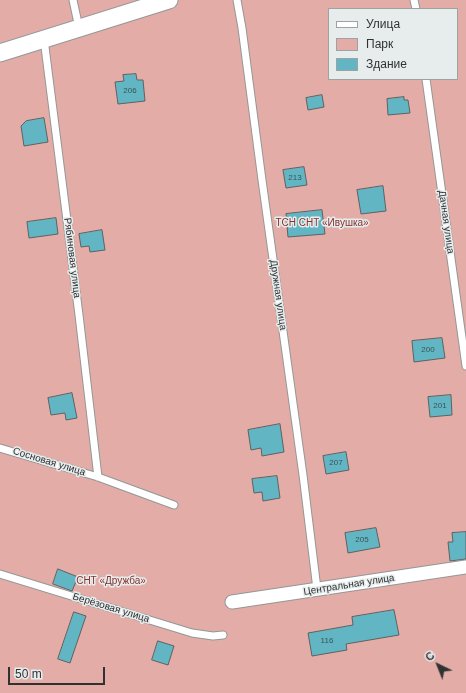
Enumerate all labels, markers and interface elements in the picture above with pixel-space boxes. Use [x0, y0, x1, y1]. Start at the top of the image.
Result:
legend [328, 8, 458, 80]
text: Улица [366, 17, 400, 31]
text: Парк [366, 37, 393, 51]
text: Здание [366, 57, 407, 71]
house number: 206 [123, 86, 137, 96]
house number: 213 [288, 173, 302, 183]
street label: Дачная улица [436, 189, 456, 255]
street label: Рябиновая улица [61, 217, 83, 299]
park label: ТСН СНТ «Ивушка» [275, 217, 369, 229]
street label: Дружная улица [267, 259, 289, 331]
house number: 200 [421, 345, 435, 355]
house number: 201 [433, 401, 447, 411]
street label: Сосновая улица [11, 445, 87, 479]
house number: 207 [329, 458, 343, 468]
house number: 205 [355, 535, 369, 545]
street label: Центральная улица [303, 572, 395, 598]
park label: СНТ «Дружба» [76, 575, 146, 587]
street label: Берёзовая улица [71, 591, 151, 625]
house number: 116 [321, 636, 333, 646]
north arrow [418, 645, 458, 685]
text: С [423, 649, 437, 663]
scale bar [10, 659, 107, 685]
text: 50 m [15, 667, 42, 681]

